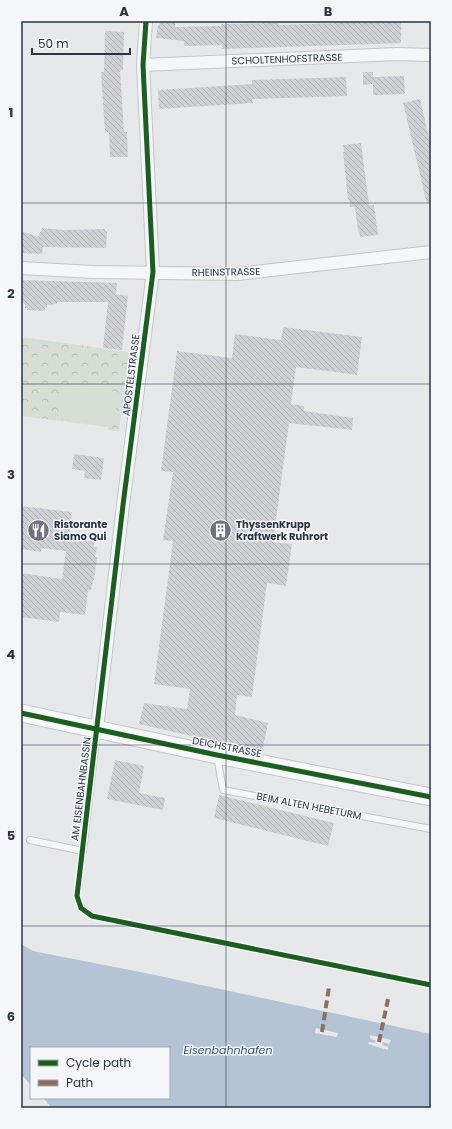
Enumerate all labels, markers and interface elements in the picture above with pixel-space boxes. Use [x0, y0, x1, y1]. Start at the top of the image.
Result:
text: A [119, 2, 129, 21]
text: B [324, 2, 333, 21]
scale bar [32, 30, 130, 56]
text: 50 m [38, 35, 69, 52]
street label: SCHOLTENHOFSTRASSE [231, 50, 343, 68]
text: 1 [9, 103, 13, 122]
street label: RHEINSTRASSE [192, 264, 260, 280]
text: 2 [7, 284, 15, 303]
street label: APOSTELSTRASSE [119, 333, 143, 417]
text: 3 [7, 465, 15, 484]
restaurant icon: Ristorante Siamo Qui [26, 517, 52, 543]
place label: Ristorante Siamo Qui [54, 517, 108, 544]
building icon: ThyssenKrupp Kraftwerk Ruhrort [207, 517, 233, 543]
place label: ThyssenKrupp Kraftwerk Ruhrort [236, 517, 328, 544]
text: 4 [7, 645, 16, 664]
street label: DEICHSTRASSE [191, 733, 263, 761]
street label: AM EISENBAHNBASSIN [67, 736, 95, 842]
street label: BEIM ALTEN HEBETURM [255, 788, 363, 824]
text: 5 [7, 826, 15, 845]
text: 6 [7, 1007, 15, 1026]
water label: Eisenbahnhafen [184, 1042, 272, 1058]
legend [30, 1047, 170, 1099]
text: Cycle path [66, 1054, 131, 1071]
text: Path [66, 1074, 93, 1091]

